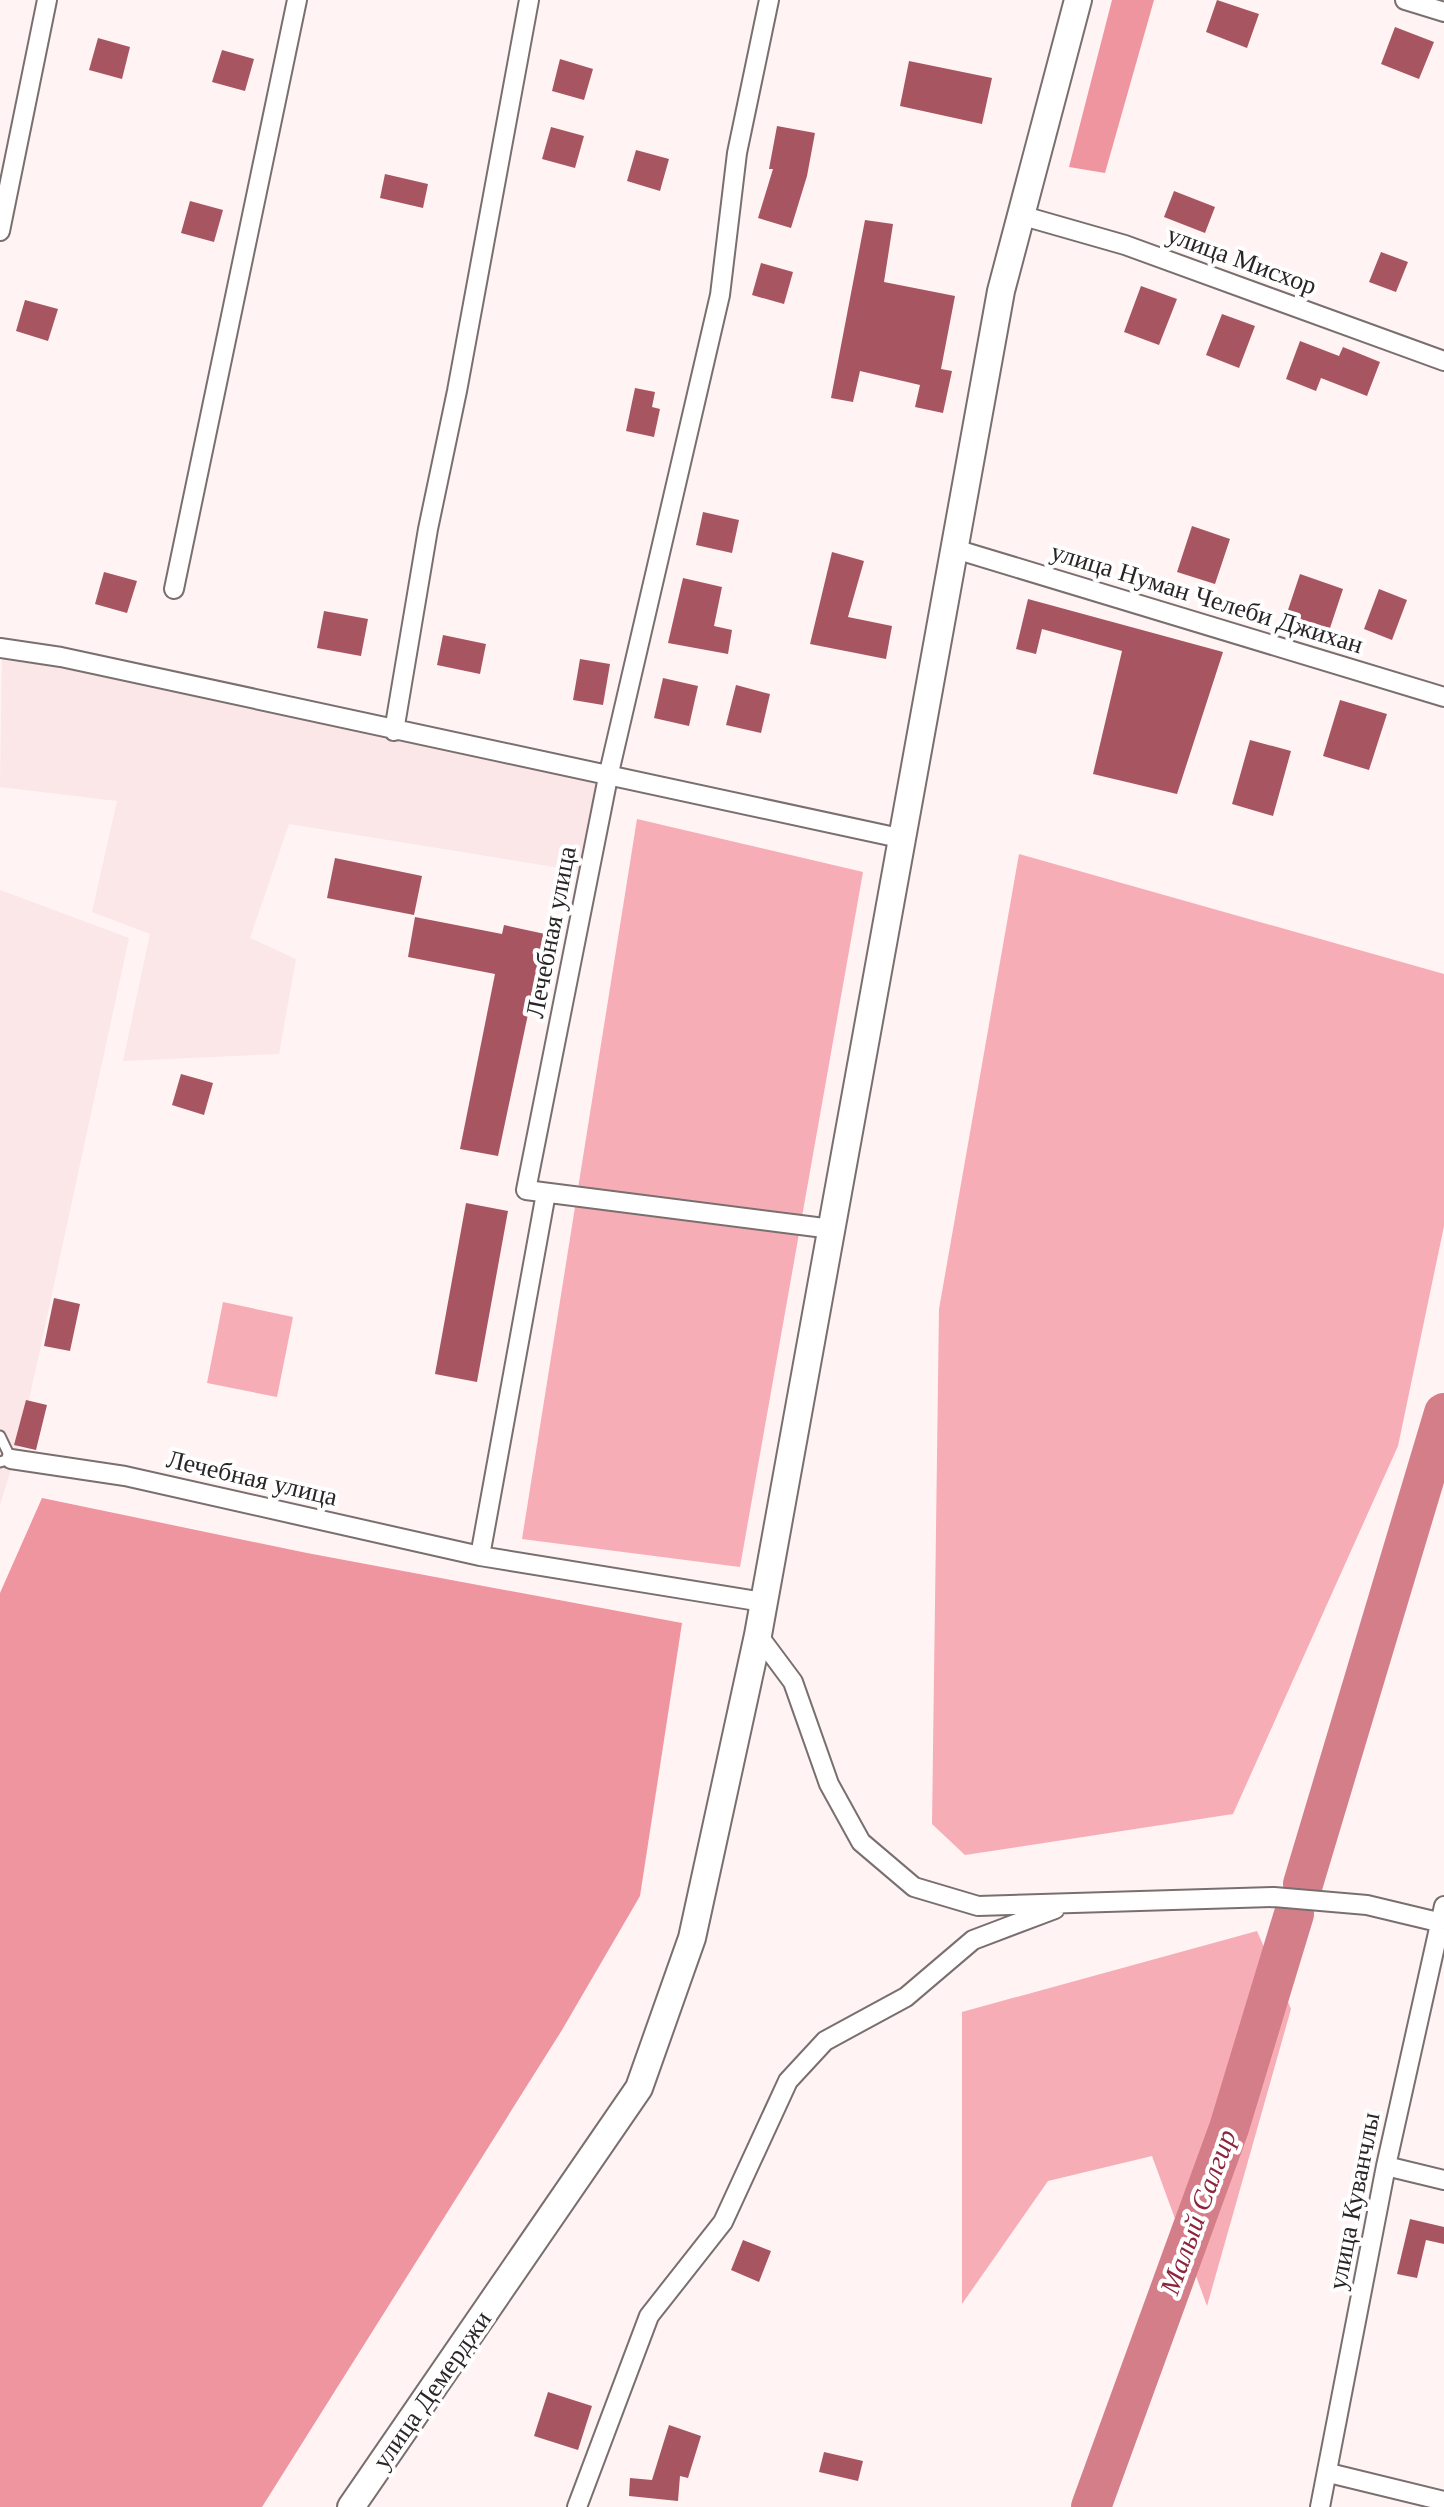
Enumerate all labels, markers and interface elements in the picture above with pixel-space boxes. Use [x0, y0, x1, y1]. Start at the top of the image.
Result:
street label: улица Мисхор [1163, 220, 1321, 300]
street label: улица Нуман Челеби Джихан [1048, 537, 1367, 659]
street label: Лечебная улица [520, 843, 582, 1020]
street label: Лечебная улица [164, 1444, 341, 1512]
street label: улица Куванчлы [1323, 2110, 1385, 2292]
water label: Малый Салгир [1153, 2125, 1242, 2300]
street label: улица Демерджи [367, 2305, 497, 2475]

